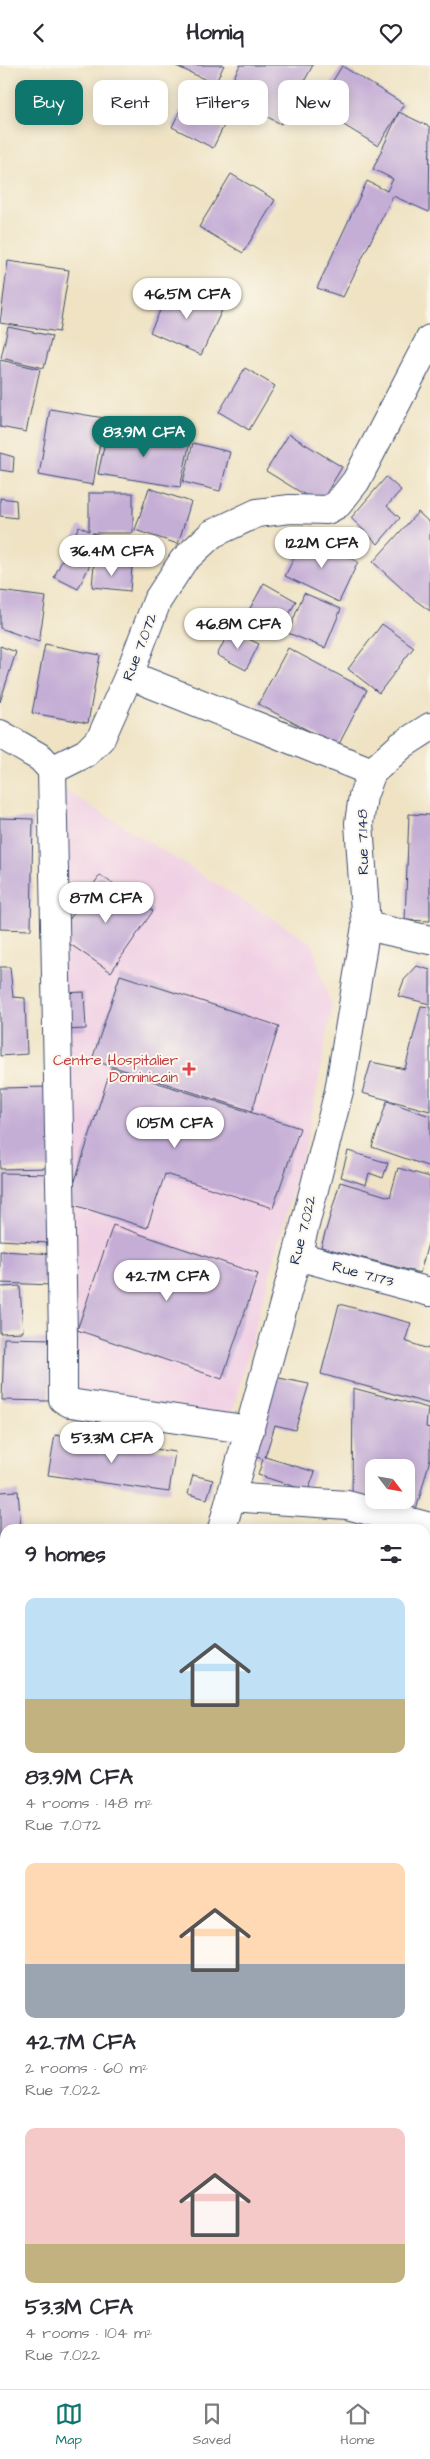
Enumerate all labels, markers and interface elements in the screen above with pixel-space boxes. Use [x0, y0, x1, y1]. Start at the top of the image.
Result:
text: Homiq [186, 17, 244, 48]
icon: back [25, 19, 53, 47]
icon: heart [377, 19, 405, 47]
chip: Buy [15, 80, 83, 125]
chip: Rent [93, 80, 168, 125]
chip: Filters [178, 80, 268, 125]
chip: New [278, 80, 349, 125]
pin: 46.5M CFA [130, 277, 244, 320]
text: 46.5M CFA [144, 283, 230, 305]
pin: 83.9M CFA [87, 415, 201, 458]
text: 83.9M CFA [103, 421, 185, 443]
pin: 122M CFA [270, 527, 374, 569]
text: 122M CFA [286, 532, 358, 554]
pin: 36.4M CFA [55, 535, 169, 577]
text: 36.4M CFA [70, 540, 154, 562]
pin: 46.8M CFA [181, 607, 295, 650]
street label: Rue 7.072 [117, 610, 163, 684]
text: 46.8M CFA [195, 613, 281, 635]
street label: Rue 7.148 [352, 809, 374, 875]
pin: 87M CFA [60, 881, 152, 924]
text: 87M CFA [70, 887, 142, 909]
place label: Centre Hospitalier Dominicain [53, 1050, 178, 1088]
marker: Centre Hospitalier Dominicain [182, 1062, 196, 1076]
pin: 105M CFA [123, 1107, 227, 1149]
text: 105M CFA [137, 1112, 213, 1134]
street label: Rue 7.022 [284, 1193, 322, 1267]
street label: Rue 7.173 [330, 1256, 396, 1292]
pin: 42.7M CFA [110, 1259, 224, 1302]
text: 42.7M CFA [125, 1265, 209, 1287]
pin: 53.3M CFA [55, 1421, 169, 1464]
text: 53.3M CFA [71, 1427, 153, 1449]
north arrow [365, 1459, 415, 1509]
map controls [365, 1459, 415, 1509]
text: 9 homes [25, 1540, 106, 1569]
icon: filters [377, 1540, 405, 1568]
icon: home [170, 1630, 260, 1720]
text: 83.9M CFA [25, 1763, 133, 1792]
text: 4 rooms · 148 m² [25, 1792, 153, 1814]
text: Rue 7.072 [25, 1814, 101, 1836]
icon: home [170, 1895, 260, 1985]
text: 42.7M CFA [25, 2028, 136, 2057]
text: 2 rooms · 60 m² [25, 2057, 148, 2079]
text: Rue 7.022 [25, 2079, 100, 2101]
icon: home [170, 2160, 260, 2250]
text: 53.3M CFA [25, 2293, 133, 2322]
text: 4 rooms · 104 m² [25, 2322, 153, 2344]
text: Rue 7.022 [25, 2344, 100, 2366]
tab: Map [55, 2400, 83, 2450]
tab: Saved [193, 2400, 231, 2450]
tab: Home [340, 2400, 375, 2450]

